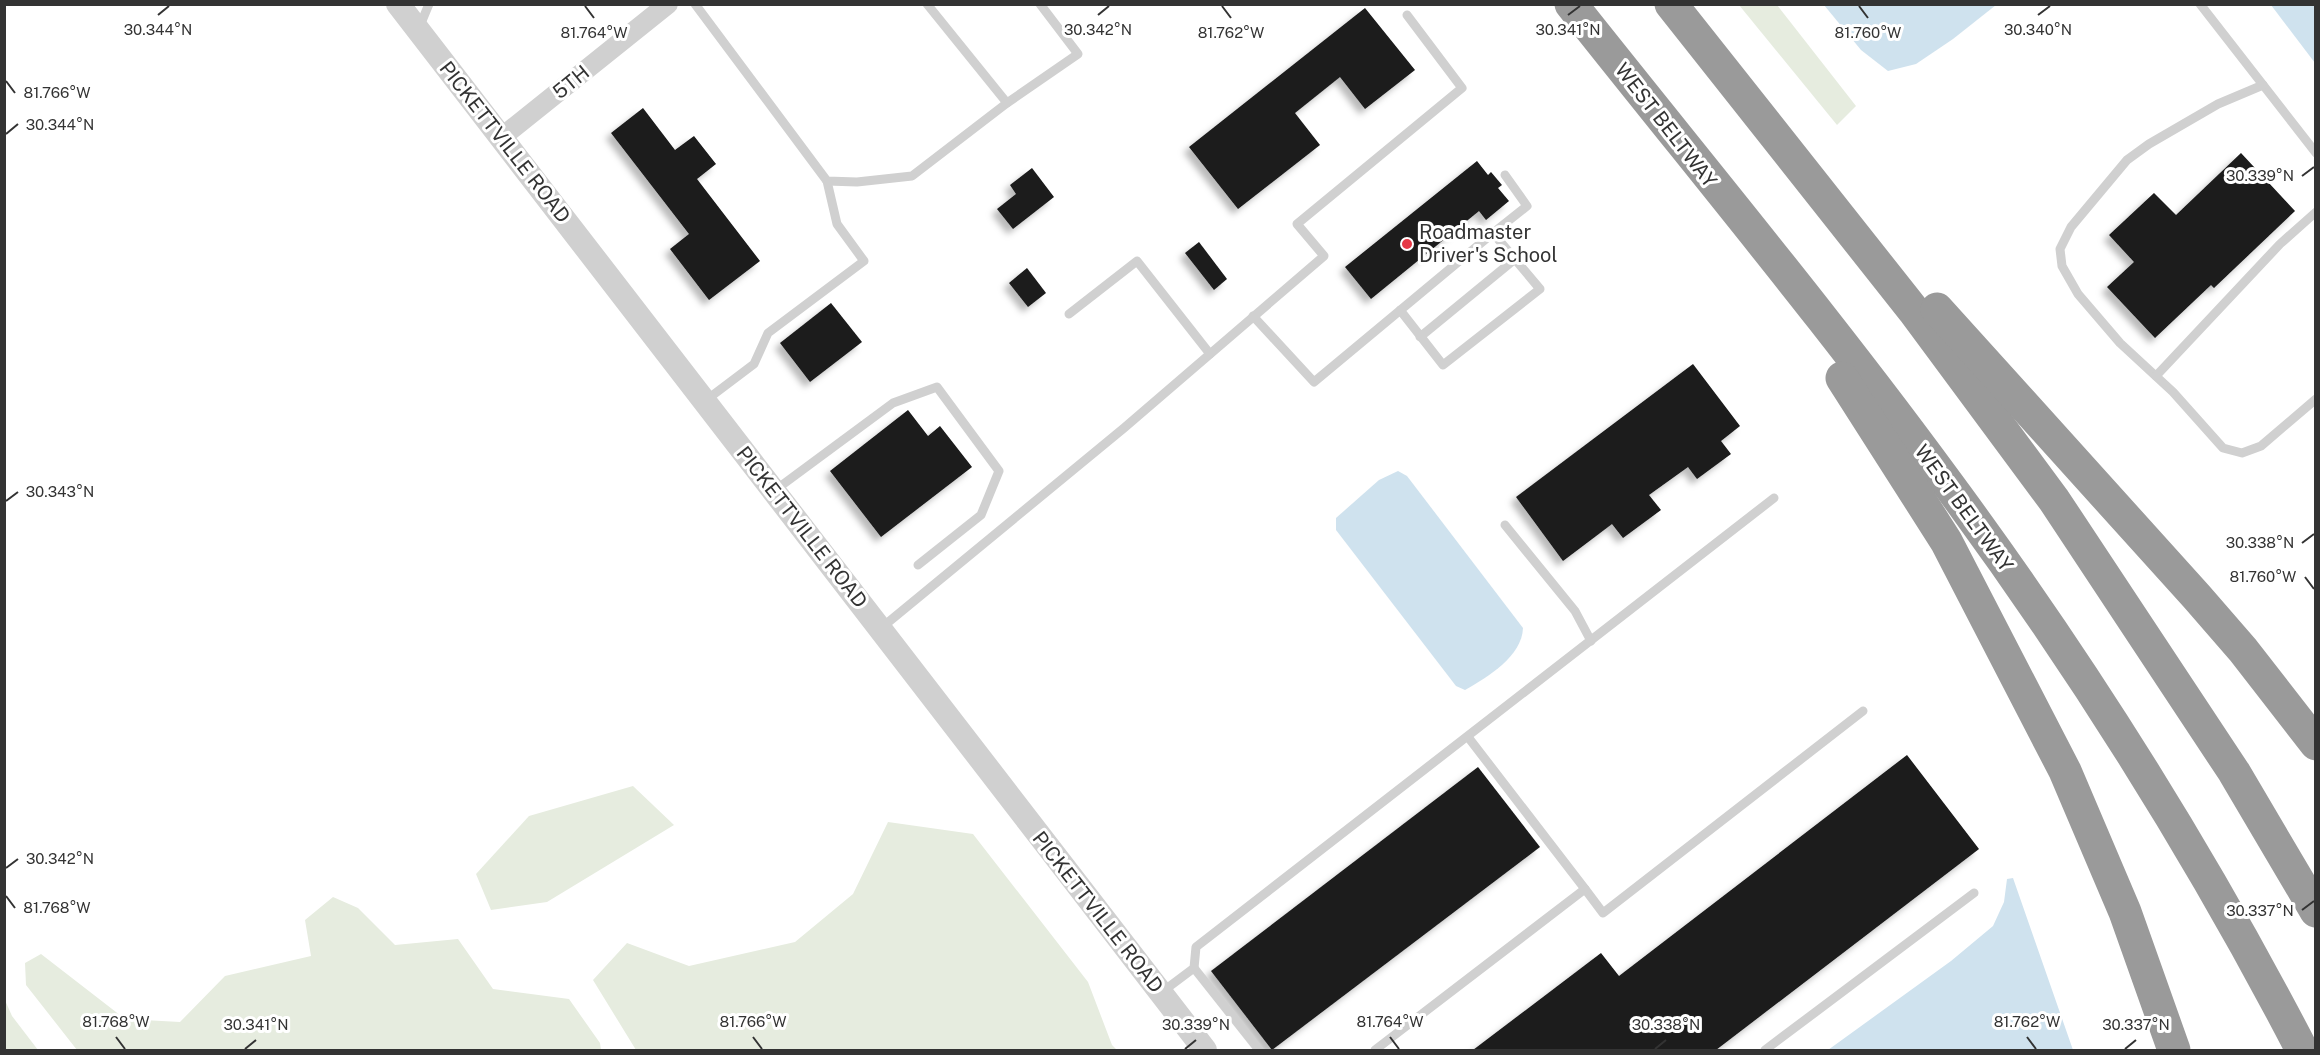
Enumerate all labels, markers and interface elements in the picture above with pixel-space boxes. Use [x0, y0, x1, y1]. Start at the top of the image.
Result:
text: 30.344°N [124, 21, 192, 38]
text: 30.342°N [1064, 21, 1132, 38]
text: 30.341°N [1535, 21, 1601, 38]
text: 30.340°N [2004, 21, 2072, 38]
text: 81.764°W [560, 24, 628, 41]
text: 81.762°W [1198, 24, 1264, 41]
text: 81.760°W [1835, 24, 1901, 41]
street label: PICKETTVILLE ROAD [434, 56, 576, 228]
street label: WEST BELTWAY [1610, 58, 1722, 192]
street label: 5TH [548, 60, 594, 104]
text: 81.766°W [24, 84, 90, 101]
text: 30.344°N [26, 116, 94, 133]
text: 30.339°N [2226, 167, 2294, 184]
place label: Roadmaster Driver's School [1419, 220, 1557, 267]
marker: Roadmaster Driver's School [1400, 237, 1414, 251]
street label: WEST BELTWAY [1910, 440, 2018, 576]
street label: PICKETTVILLE ROAD [731, 441, 873, 613]
text: 30.343°N [26, 483, 94, 500]
text: 30.338°N [2226, 534, 2294, 551]
text: 81.760°W [2230, 568, 2296, 585]
street label: PICKETTVILLE ROAD [1027, 826, 1169, 998]
text: 30.342°N [26, 850, 94, 867]
text: 81.768°W [23, 899, 91, 916]
text: 30.337°N [2226, 902, 2294, 919]
text: 81.768°W [82, 1013, 150, 1030]
text: 81.766°W [720, 1013, 786, 1030]
text: 81.764°W [1356, 1013, 1424, 1030]
text: 81.762°W [1994, 1013, 2060, 1030]
text: 30.341°N [223, 1016, 289, 1033]
text: 30.339°N [1162, 1016, 1230, 1033]
text: 30.338°N [1632, 1016, 1700, 1033]
text: 30.337°N [2102, 1016, 2170, 1033]

